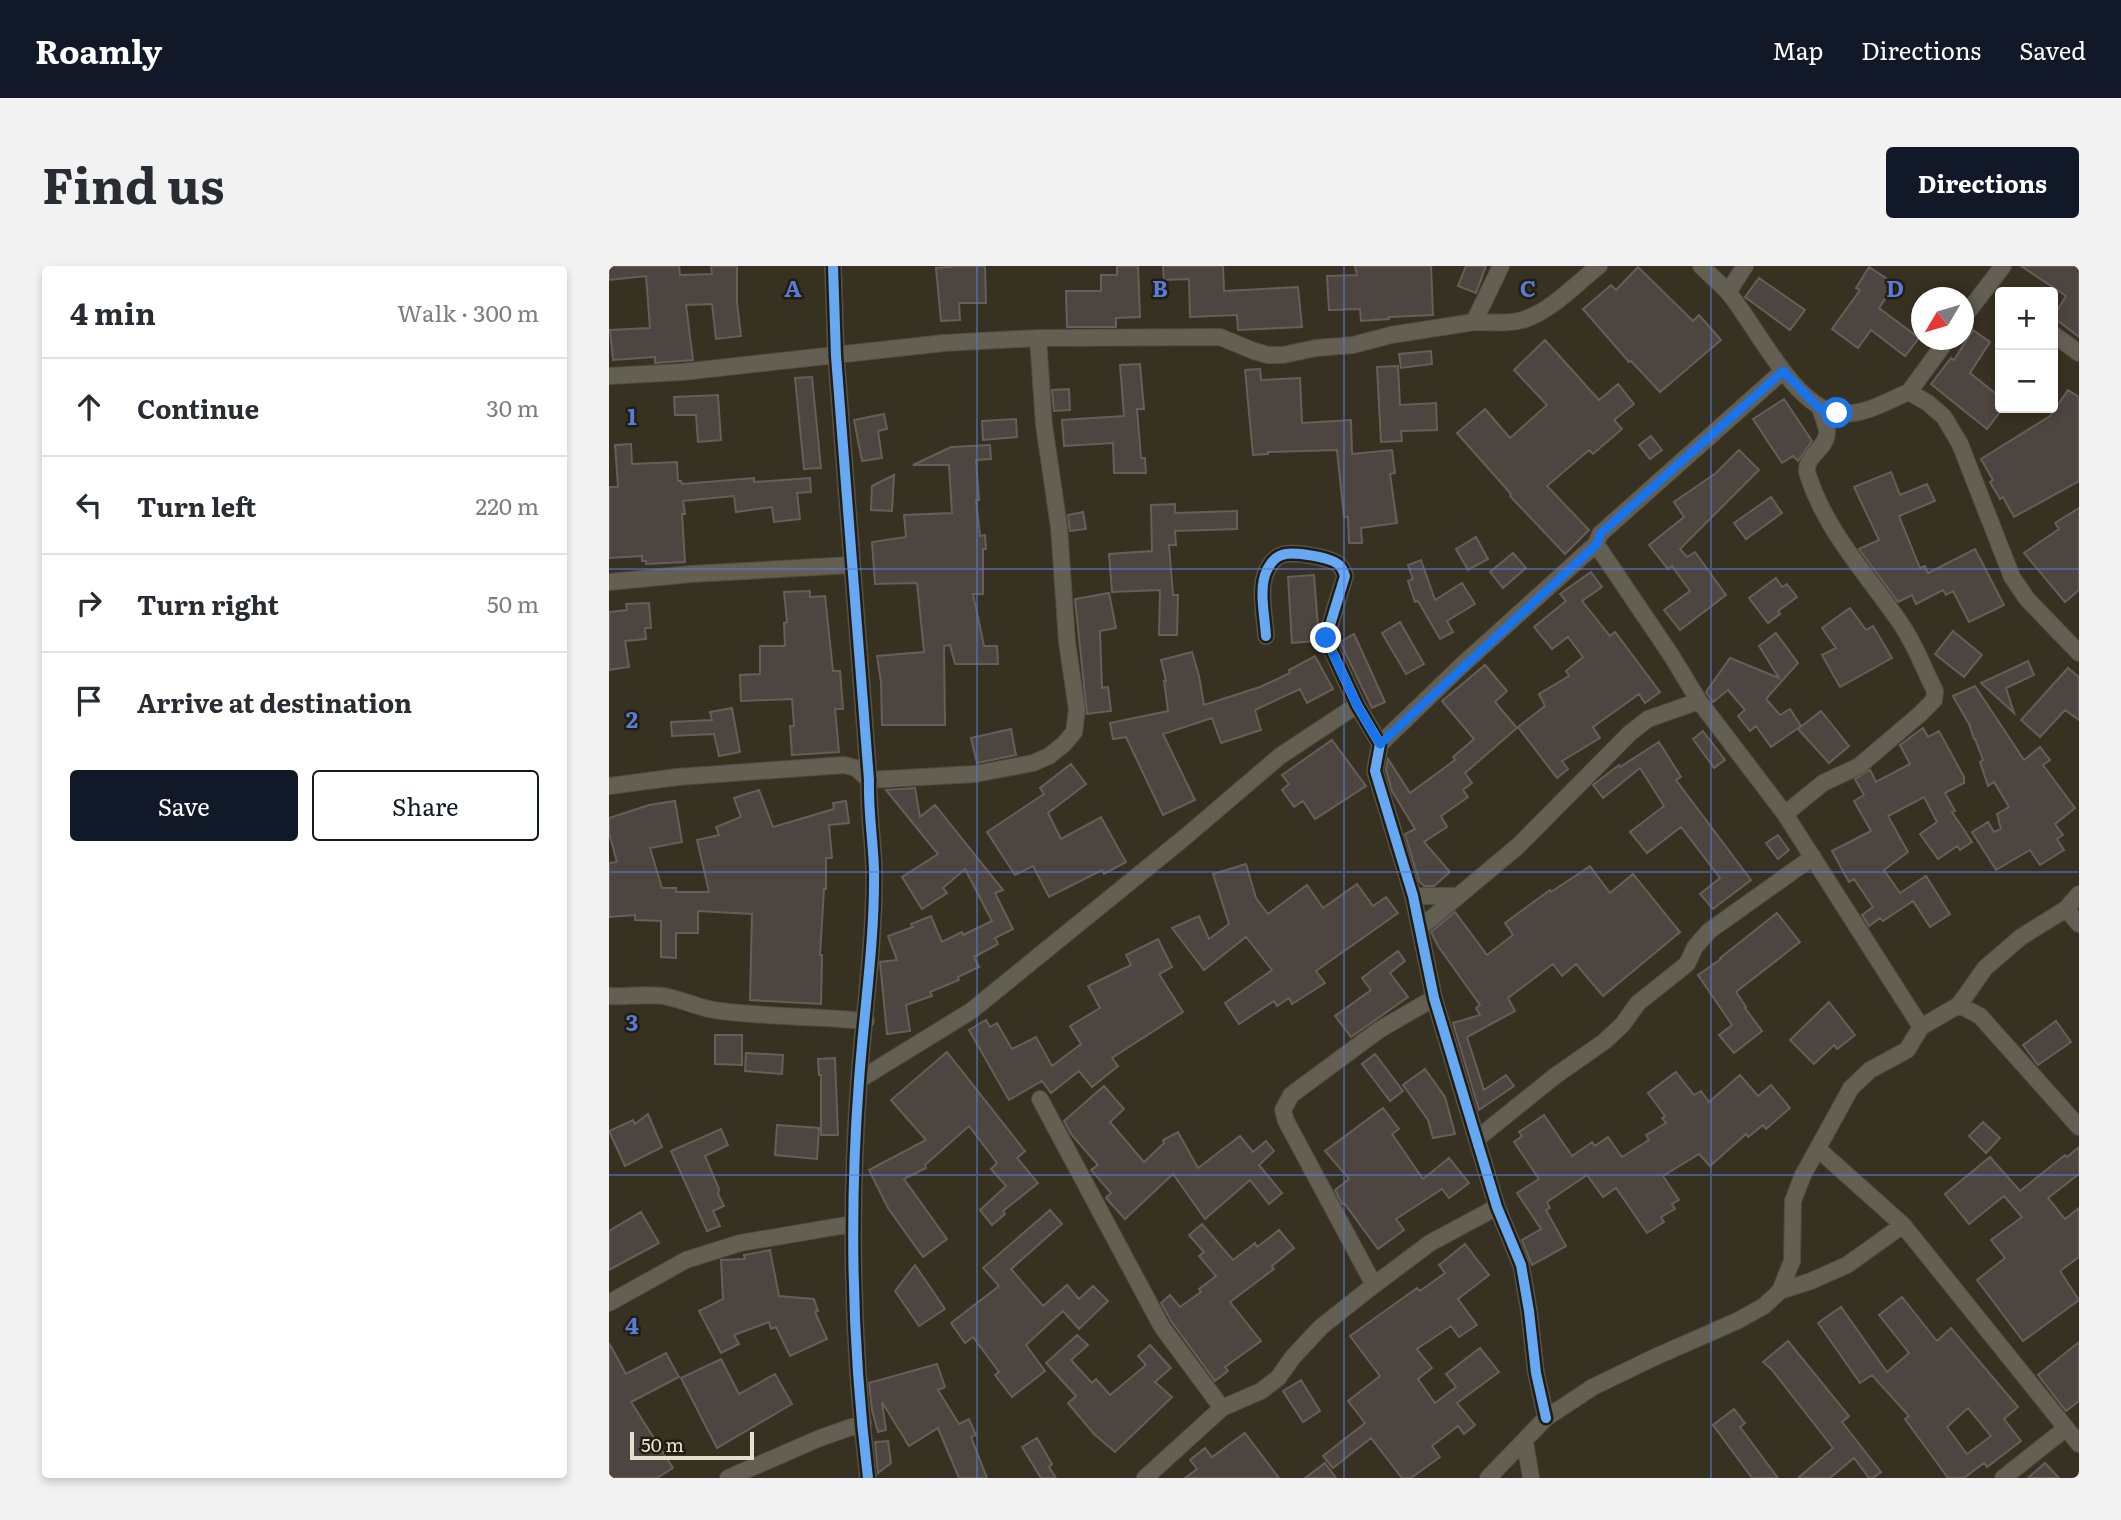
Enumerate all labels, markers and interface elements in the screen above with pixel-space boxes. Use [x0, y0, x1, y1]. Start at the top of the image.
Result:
text: Roamly [35, 25, 162, 74]
text: Map [1772, 32, 1823, 67]
text: Directions [1861, 32, 1981, 67]
text: Saved [2019, 32, 2086, 67]
text: Find us [42, 146, 225, 219]
button: Directions [1886, 147, 2079, 218]
text: A [784, 270, 802, 304]
text: B [1152, 270, 1168, 304]
text: C [1520, 270, 1536, 304]
text: D [1886, 270, 1904, 304]
north arrow [1911, 287, 1974, 350]
map controls [1995, 287, 2058, 413]
button: + [1995, 287, 2058, 350]
text: 4 min [70, 290, 156, 334]
text: Walk · 300 m [397, 295, 539, 329]
button: − [1995, 350, 2058, 413]
icon: ahead [70, 388, 108, 426]
text: Continue [137, 388, 259, 427]
text: 30 m [486, 390, 539, 424]
route start [1821, 397, 1852, 428]
text: 1 [627, 398, 637, 432]
icon: left [70, 486, 108, 524]
text: Turn left [137, 486, 256, 525]
text: 220 m [475, 488, 539, 522]
icon: right [70, 584, 108, 622]
text: Turn right [137, 584, 279, 623]
text: 50 m [487, 586, 539, 620]
route end [1310, 622, 1341, 653]
icon: arrive [70, 682, 108, 720]
text: Arrive at destination [137, 682, 412, 721]
text: 2 [626, 701, 638, 735]
button: Save [70, 770, 298, 841]
button: Share [312, 770, 539, 841]
text: 3 [626, 1004, 638, 1038]
text: 4 [625, 1307, 639, 1341]
scale bar [630, 1429, 754, 1461]
text: 50 m [641, 1430, 684, 1458]

